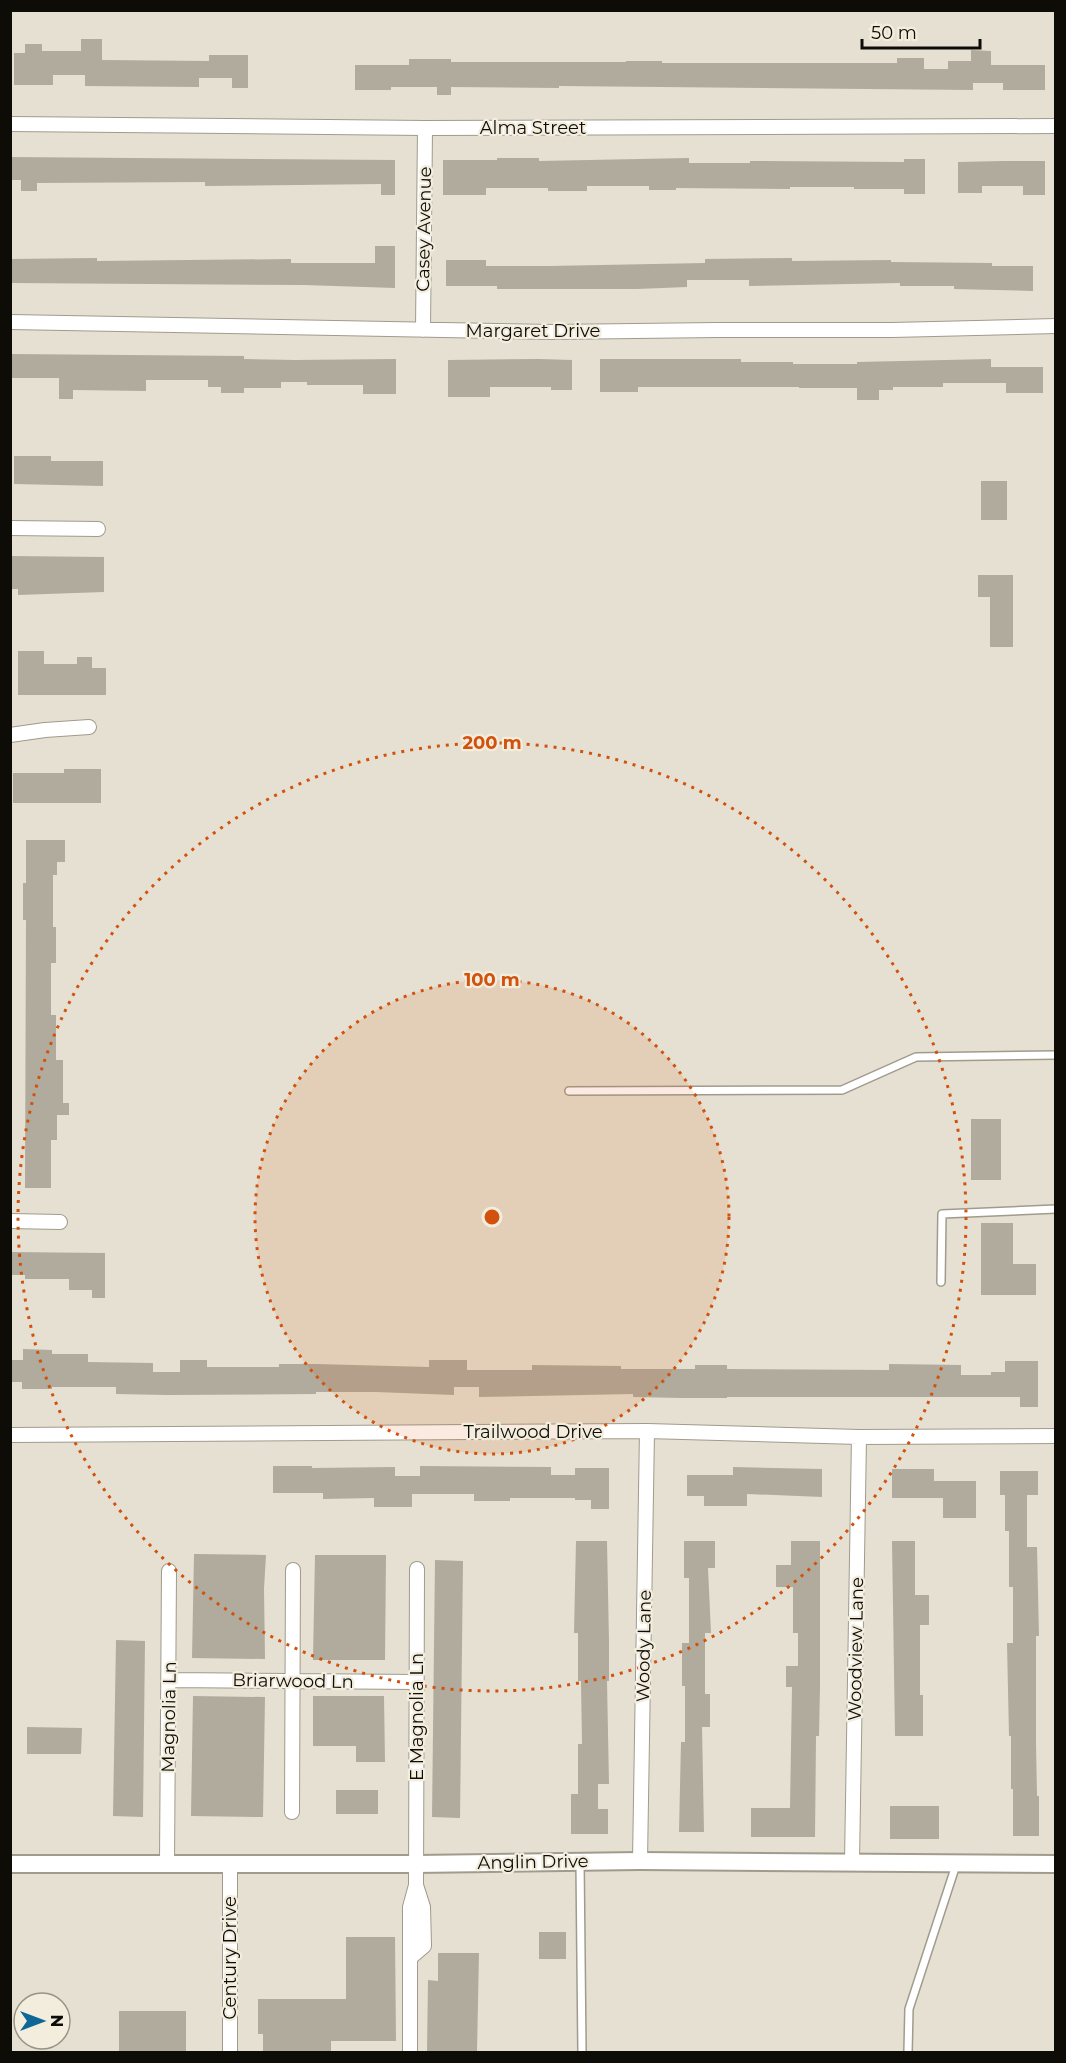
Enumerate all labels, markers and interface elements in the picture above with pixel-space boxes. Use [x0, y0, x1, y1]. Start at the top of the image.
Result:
scale bar [862, 12, 980, 50]
text: 50 m [871, 22, 917, 44]
street label: Alma Street [480, 117, 586, 139]
street label: Casey Avenue [412, 166, 436, 292]
street label: Margaret Drive [466, 320, 601, 342]
text: 200 m [462, 732, 522, 754]
text: 100 m [464, 969, 520, 991]
centre of rings [482, 1207, 502, 1227]
street label: Trailwood Drive [463, 1421, 603, 1443]
street label: Woodview Lane [844, 1577, 868, 1721]
street label: Woody Lane [632, 1589, 656, 1702]
street label: E Magnolia Ln [406, 1653, 428, 1781]
street label: Magnolia Ln [157, 1661, 181, 1773]
street label: Briarwood Ln [232, 1669, 354, 1693]
street label: Anglin Drive [477, 1850, 589, 1874]
street label: Century Drive [219, 1896, 241, 2020]
north arrow [12, 1991, 72, 2051]
text: N [47, 2015, 66, 2027]

